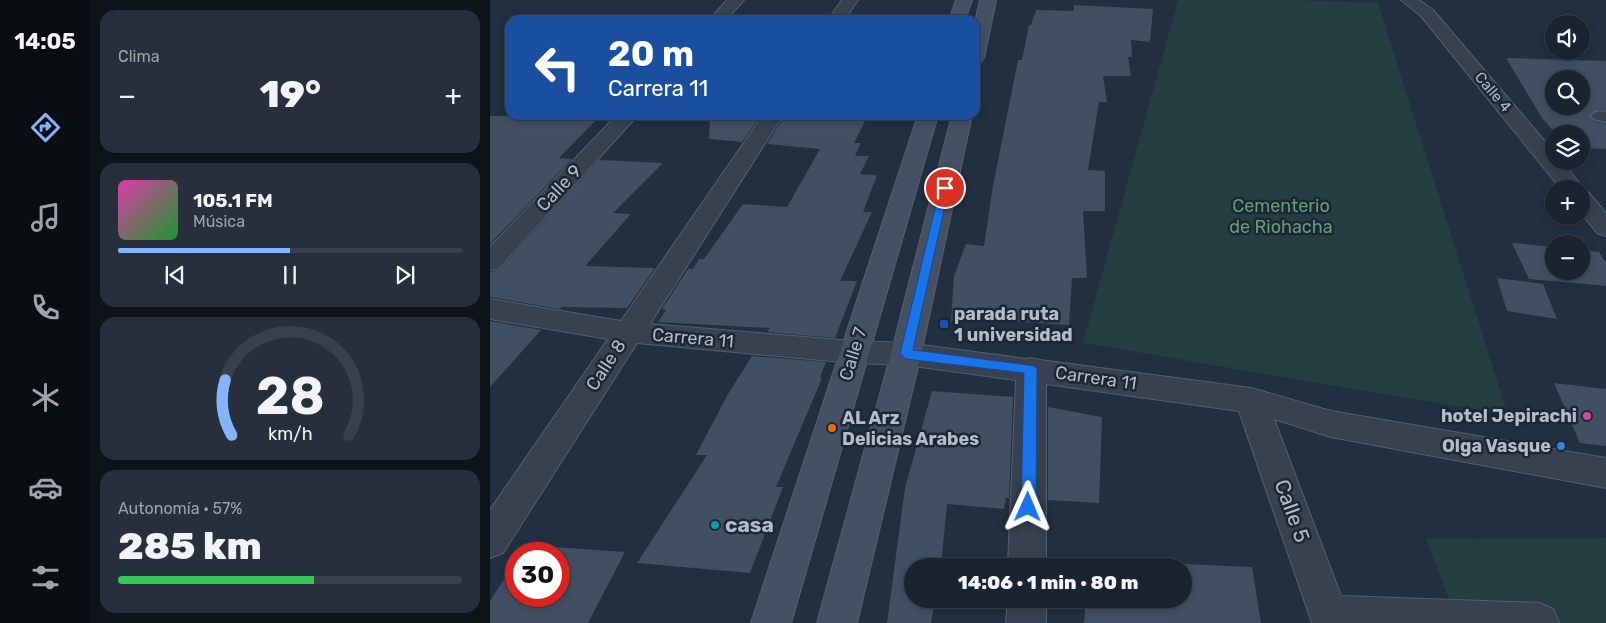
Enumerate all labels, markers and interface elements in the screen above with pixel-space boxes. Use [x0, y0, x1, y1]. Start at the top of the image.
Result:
map controls [1545, 15, 1590, 280]
button: sound [1545, 15, 1590, 60]
text: 14:05 [14, 28, 76, 55]
text: 20 m [608, 33, 694, 75]
icon: left [525, 35, 590, 100]
text: Clima [118, 47, 159, 66]
street label: Calle 4 [1471, 68, 1515, 116]
button: search [1545, 70, 1590, 115]
text: 19° [260, 71, 321, 117]
text: Carrera 11 [608, 75, 708, 102]
text: − [118, 79, 136, 112]
text: + [445, 79, 462, 112]
icon: directions [28, 110, 63, 145]
button: layers [1545, 125, 1590, 170]
street label: Calle 9 [532, 160, 586, 216]
pin [924, 167, 966, 209]
icon: arrive [931, 174, 959, 202]
button: + [1545, 180, 1590, 225]
text: 105.1 FM [193, 189, 273, 212]
park label: Cementerio de Riohacha [1229, 195, 1333, 238]
icon: music [28, 200, 63, 235]
text: Música [193, 212, 245, 231]
button: − [1545, 235, 1590, 280]
icon: previous [161, 261, 189, 289]
icon: pause [276, 261, 304, 289]
icon: next [391, 261, 419, 289]
icon: phone [28, 290, 63, 325]
place label: parada ruta 1 universidad [954, 303, 1073, 346]
marker: parada ruta 1 universidad [938, 318, 950, 330]
street label: Carrera 11 [651, 323, 735, 353]
street label: Calle 7 [835, 325, 871, 383]
street label: Calle 8 [581, 335, 631, 395]
street label: Carrera 11 [1054, 361, 1138, 395]
text: 28 [255, 365, 325, 427]
icon: climate [28, 380, 63, 415]
place label: hotel Jepirachi [1441, 405, 1577, 427]
place label: AL Arz Delicias Arabes [842, 407, 979, 450]
marker: hotel Jepirachi [1581, 410, 1593, 422]
marker: AL Arz Delicias Arabes [826, 422, 838, 434]
text: km/h [268, 423, 312, 444]
place label: Olga Vasque [1442, 435, 1551, 457]
marker: Olga Vasque [1555, 440, 1567, 452]
icon: car [28, 470, 63, 505]
street label: Calle 5 [1270, 476, 1315, 546]
position arrow [1001, 480, 1053, 532]
text: Autonomía · 57% [118, 499, 243, 518]
place label: casa [725, 512, 774, 537]
marker: casa [709, 519, 721, 531]
text: 285 km [118, 523, 262, 569]
speed limit sign: 30 [505, 542, 570, 607]
icon: filters [28, 560, 63, 595]
text: 14:06 · 1 min · 80 m [958, 571, 1138, 594]

